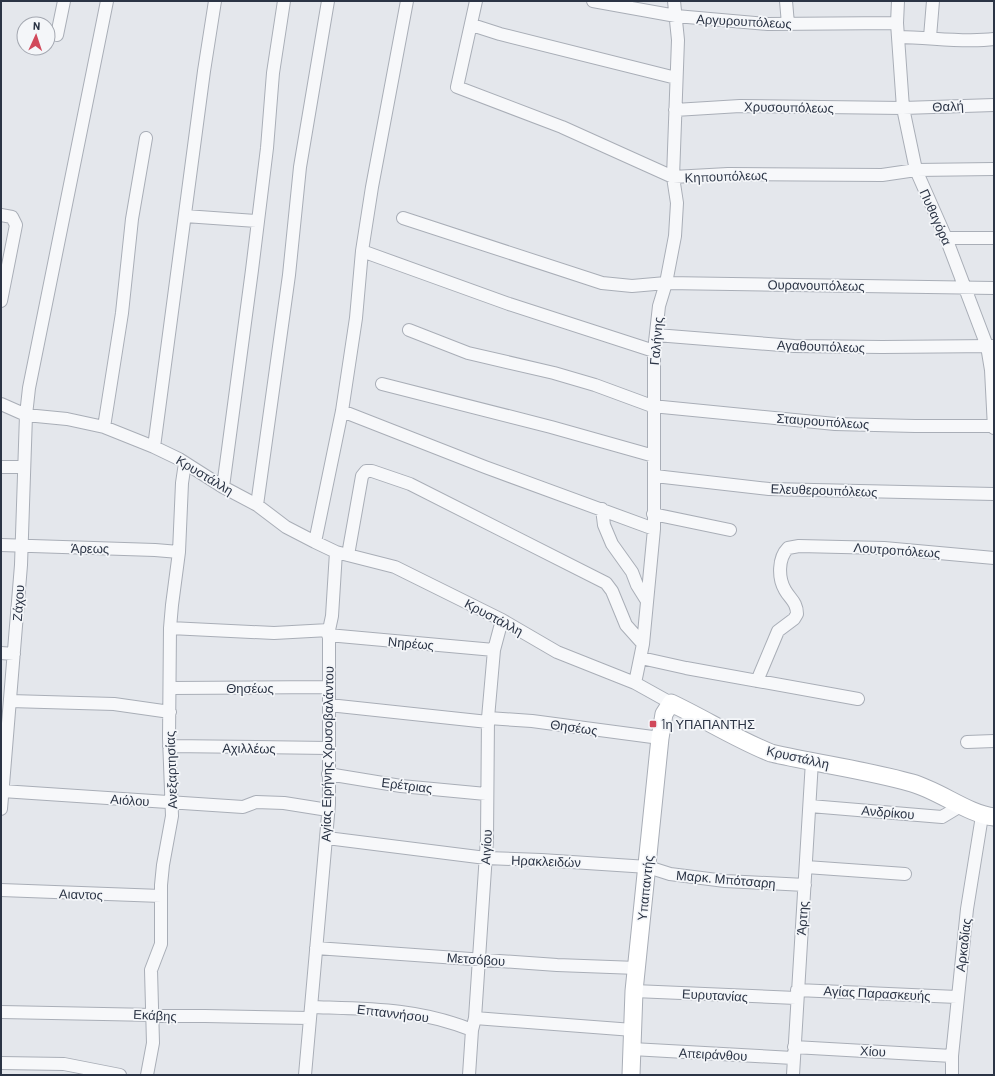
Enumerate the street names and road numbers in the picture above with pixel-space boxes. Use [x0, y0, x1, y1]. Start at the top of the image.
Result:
street label: Αργυρουπόλεως [696, 11, 792, 31]
street label: Θαλή [932, 97, 964, 115]
street label: Χρυσουπόλεως [744, 98, 834, 116]
street label: Κηπουπόλεως [684, 167, 768, 185]
street label: Πυθαγόρα [917, 186, 956, 248]
street label: Ουρανουπόλεως [767, 276, 865, 294]
street label: Γαλήνης [646, 316, 666, 366]
street label: Αγαθουπόλεως [777, 336, 865, 356]
street label: Σταυρουπόλεως [776, 410, 870, 432]
street label: Κρυστάλλη [173, 452, 237, 498]
street label: Ελευθερουπόλεως [770, 480, 878, 500]
street label: Λουτροπόλεως [853, 539, 941, 561]
street label: Άρεως [71, 540, 109, 556]
street label: Ζάχου [9, 584, 27, 622]
street label: Κρυστάλλη [462, 595, 526, 639]
street label: Νηρέως [387, 633, 435, 653]
street label: Αγίας Ειρήνης Χρυσοβαλάντου [317, 666, 337, 842]
street label: Θησέως [226, 680, 274, 696]
street label: Θησέως [549, 716, 599, 738]
street label: Ανεξαρτησίας [162, 731, 180, 809]
street label: Αχιλλέως [222, 740, 276, 756]
street label: Κρυστάλλη [765, 742, 831, 772]
street label: Ερέτριας [381, 774, 433, 796]
street label: Αιόλου [110, 791, 150, 809]
street label: Ανδρίκου [861, 802, 915, 822]
street label: Αιγίου [477, 829, 495, 865]
street label: Ηρακλειδών [511, 852, 581, 870]
street label: Υπαπαντής [634, 855, 656, 921]
street label: Μαρκ. Μπότσαρη [676, 867, 776, 891]
street label: Αιαντος [59, 885, 103, 903]
street label: Άρτης [793, 900, 811, 936]
street label: Αρκαδίας [952, 917, 974, 973]
street label: Μετσόβου [446, 949, 506, 969]
street label: Αγίας Παρασκευής [823, 982, 931, 1004]
street label: Ευρυτανίας [682, 985, 748, 1005]
street label: Επταννήσου [356, 1001, 430, 1025]
street label: Εκάβης [133, 1006, 177, 1024]
street label: Χίου [860, 1042, 886, 1060]
street label: Απειράνθου [678, 1044, 748, 1064]

